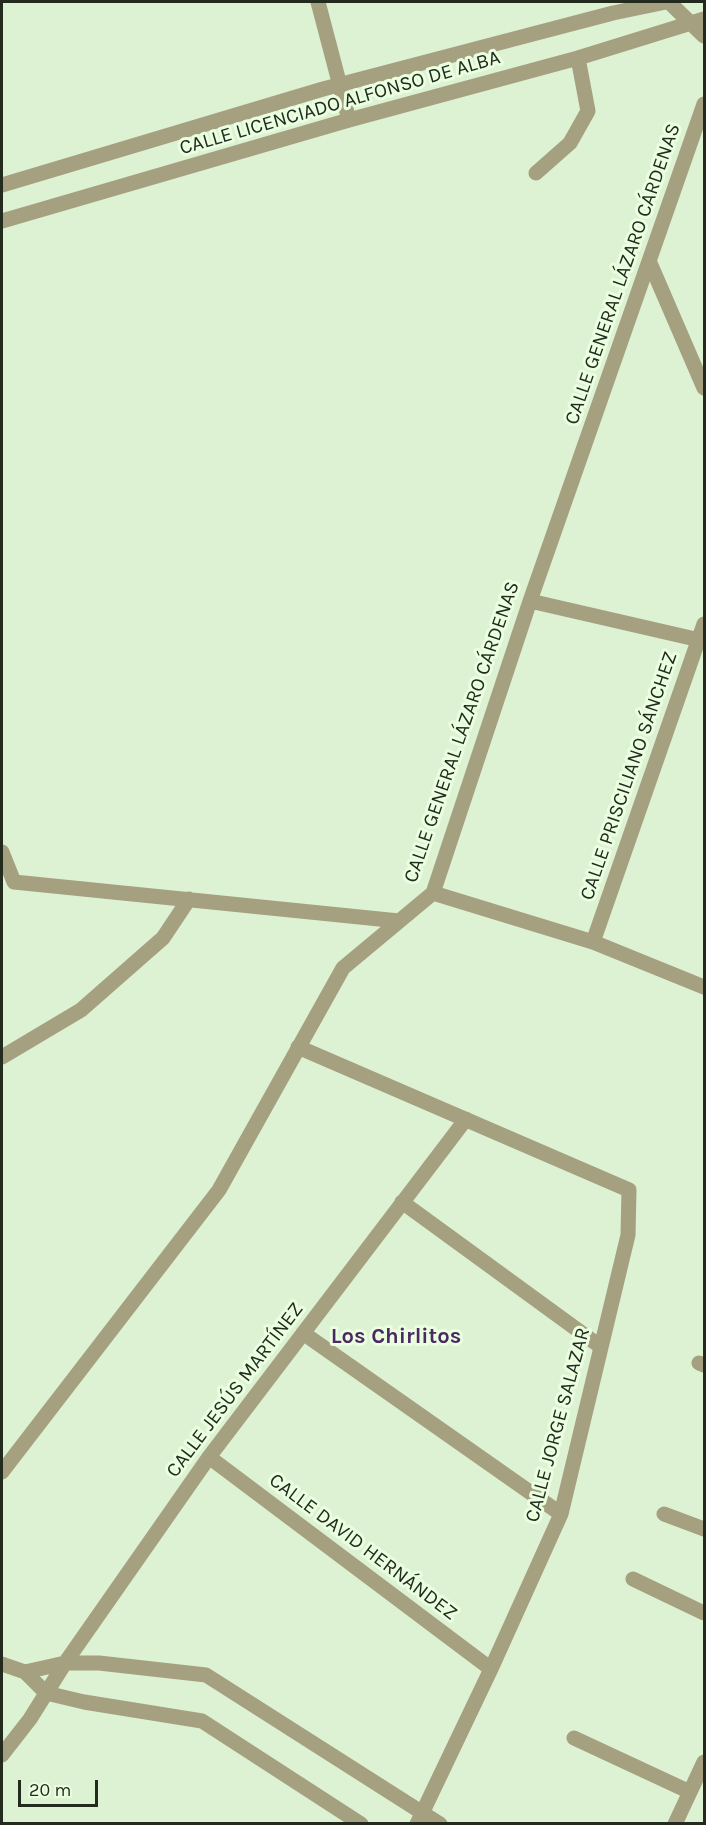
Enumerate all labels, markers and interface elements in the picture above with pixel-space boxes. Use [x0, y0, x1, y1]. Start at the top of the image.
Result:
street label: CALLE LICENCIADO ALFONSO DE ALBA [177, 46, 503, 160]
street label: CALLE GENERAL LÁZARO CÁRDENAS [560, 120, 686, 428]
street label: CALLE GENERAL LÁZARO CÁRDENAS [399, 578, 525, 886]
street label: CALLE PRISCILIANO SÁNCHEZ [575, 649, 683, 903]
street label: CALLE JESÚS MARTÍNEZ [161, 1298, 309, 1482]
district label: Los Chirlitos [331, 1324, 461, 1350]
street label: CALLE JORGE SALAZAR [520, 1325, 596, 1525]
street label: CALLE DAVID HERNÁNDEZ [264, 1468, 462, 1626]
scale bar [21, 1768, 100, 1806]
text: 20 m [29, 1779, 71, 1801]

